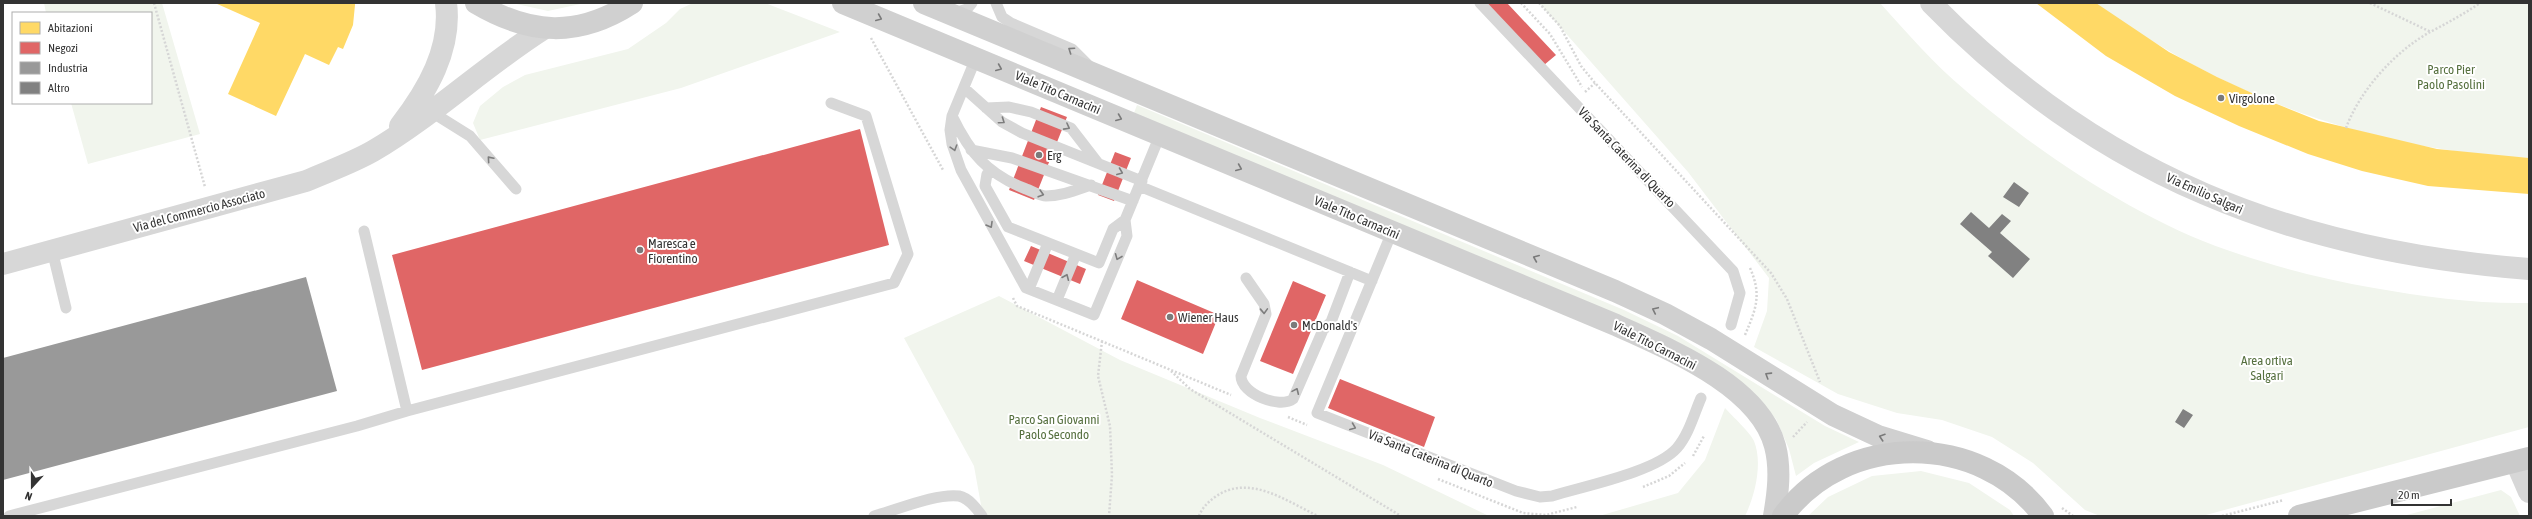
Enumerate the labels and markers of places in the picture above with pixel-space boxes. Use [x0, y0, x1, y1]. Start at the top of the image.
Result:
place label: Virgolone [2229, 91, 2275, 106]
marker: Virgolone [2216, 93, 2226, 103]
place label: Erg [1047, 148, 1062, 163]
marker: Erg [1034, 150, 1044, 160]
place label: Maresca e Fiorentino [648, 236, 698, 266]
marker: Maresca e Fiorentino [635, 245, 645, 255]
place label: Wiener Haus [1178, 310, 1239, 325]
marker: Wiener Haus [1165, 312, 1175, 322]
place label: McDonald's [1302, 318, 1358, 333]
marker: McDonald's [1289, 320, 1299, 330]

